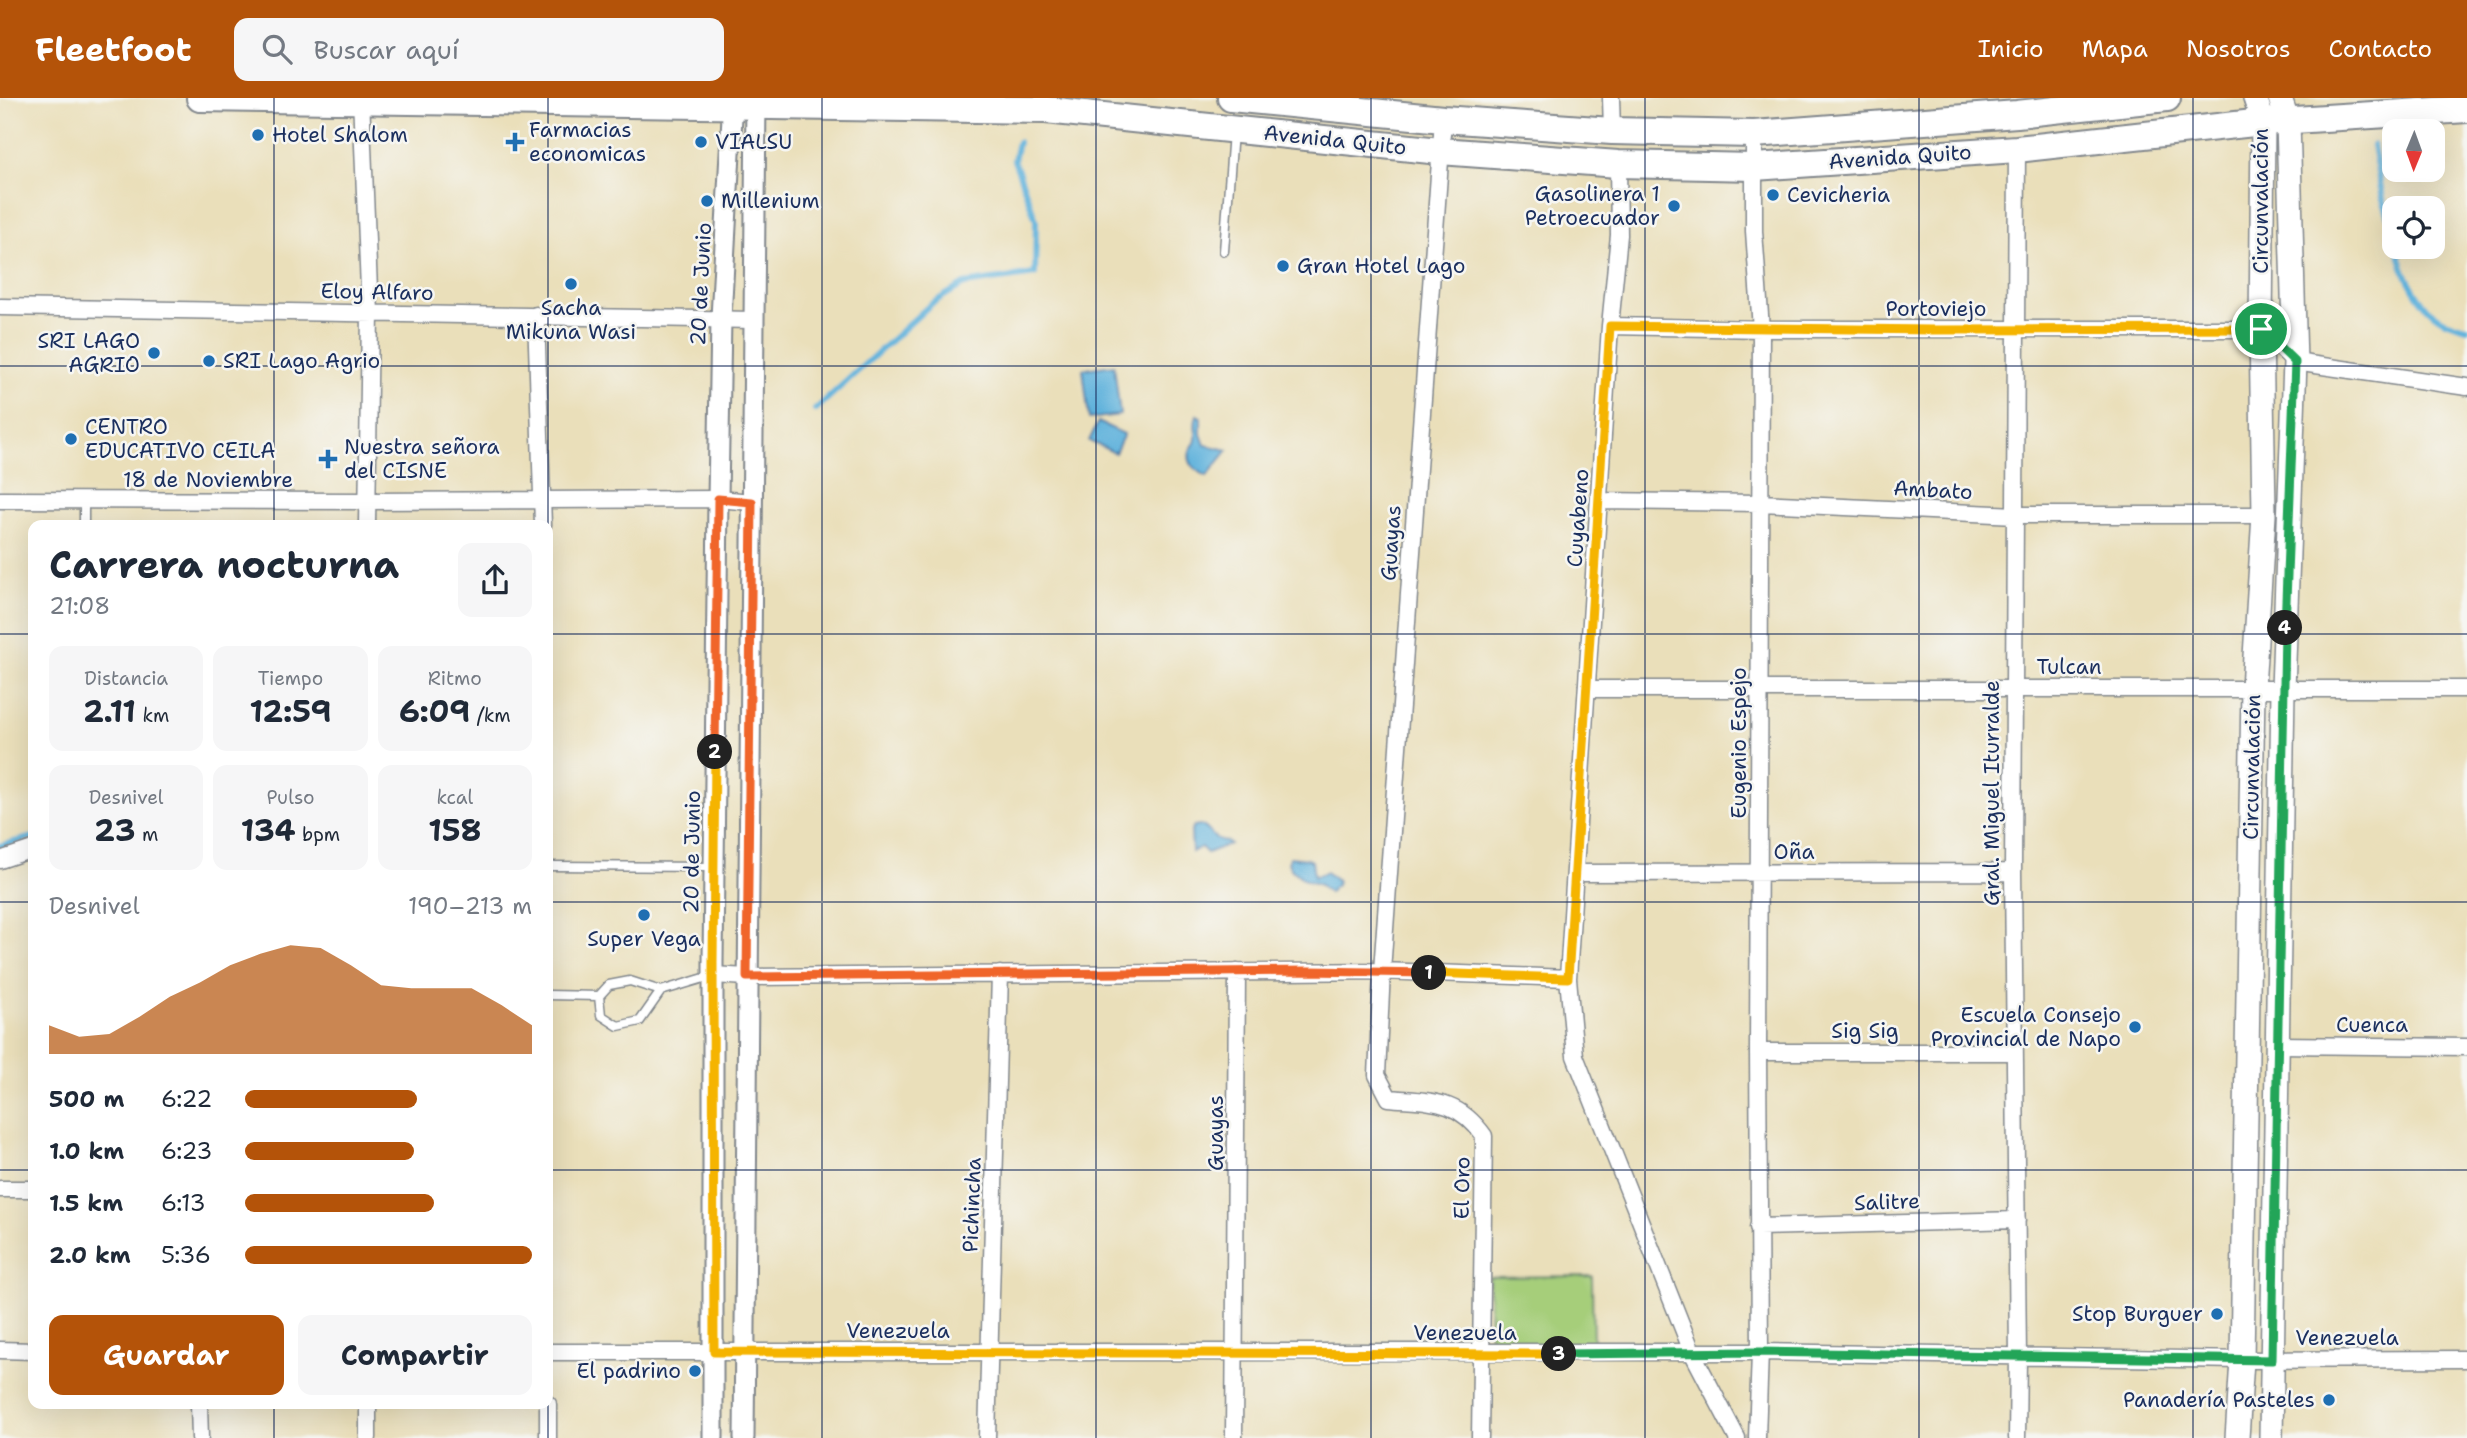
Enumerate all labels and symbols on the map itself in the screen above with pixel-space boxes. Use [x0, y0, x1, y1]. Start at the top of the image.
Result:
place label: Farmacias economicas [529, 116, 646, 168]
street label: Avenida Quito [1262, 119, 1408, 161]
north arrow [2382, 119, 2445, 182]
place label: Hotel Shalom [272, 121, 408, 149]
marker: Hotel Shalom [250, 127, 266, 143]
place label: VIALSU [715, 128, 792, 156]
street label: Circunvalación [2247, 128, 2275, 274]
marker: Farmacias economicas [507, 134, 523, 150]
marker: VIALSU [693, 134, 709, 150]
street label: Avenida Quito [1827, 138, 1973, 176]
place label: Gasolinera 1 Petroecuador [1525, 180, 1660, 232]
place label: Cevicheria [1787, 181, 1890, 209]
place label: Millenium [721, 187, 820, 215]
marker: Cevicheria [1765, 187, 1781, 203]
marker: Millenium [699, 193, 715, 209]
marker: Gasolinera 1 Petroecuador [1666, 198, 1682, 214]
street label: 20 de Junio [684, 222, 718, 346]
place label: Gran Hotel Lago [1297, 252, 1466, 280]
marker: Gran Hotel Lago [1275, 258, 1291, 274]
marker: Sacha Mikuna Wasi [563, 276, 579, 292]
street label: Eloy Alfaro [320, 277, 434, 307]
place label: Sacha Mikuna Wasi [506, 294, 636, 346]
street label: Portoviejo [1886, 295, 1986, 323]
pin [2231, 299, 2291, 359]
place label: SRI LAGO AGRIO [38, 327, 140, 379]
marker: SRI LAGO AGRIO [146, 345, 162, 361]
place label: SRI Lago Agrio [223, 347, 380, 375]
marker: SRI Lago Agrio [201, 353, 217, 369]
place label: CENTRO EDUCATIVO CEILA [85, 413, 276, 465]
marker: CENTRO EDUCATIVO CEILA [63, 431, 79, 447]
place label: Nuestra señora del CISNE [344, 433, 500, 485]
marker: Nuestra señora del CISNE [318, 449, 338, 469]
street label: 18 de Noviembre [123, 466, 293, 494]
street label: Cuyabeno [1561, 468, 1595, 568]
street label: Ambato [1893, 474, 1973, 506]
street label: Guayas [1374, 504, 1408, 582]
pin: 4 [2268, 610, 2302, 646]
street label: Tulcan [2036, 653, 2102, 681]
street label: Eugenio Espejo [1725, 667, 1753, 819]
street label: Gral. Miguel Iturralde [1978, 680, 2006, 906]
street label: Circunvalación [2237, 694, 2267, 840]
pin: 2 [698, 734, 732, 770]
street label: 20 de Junio [677, 790, 707, 914]
street label: Oña [1773, 838, 1815, 866]
marker: Super Vega [636, 907, 652, 923]
place label: Super Vega [587, 925, 701, 953]
pin: 1 [1412, 956, 1446, 990]
place label: Escuela Consejo Provincial de Napo [1931, 1001, 2121, 1053]
street label: Cuenca [2336, 1011, 2408, 1039]
street label: Sig Sig [1831, 1017, 1899, 1045]
marker: Escuela Consejo Provincial de Napo [2127, 1019, 2143, 1035]
street label: Guayas [1202, 1095, 1230, 1171]
street label: El Oro [1447, 1156, 1477, 1220]
street label: Pichincha [956, 1157, 988, 1253]
street label: Salitre [1854, 1187, 1920, 1217]
place label: Stop Burguer [2072, 1300, 2203, 1328]
marker: Stop Burguer [2209, 1306, 2225, 1322]
street label: Venezuela [846, 1317, 950, 1345]
street label: Venezuela [1413, 1319, 1517, 1347]
street label: Venezuela [2295, 1324, 2399, 1352]
pin: 3 [1542, 1336, 1576, 1372]
place label: El padrino [577, 1357, 681, 1385]
marker: El padrino [687, 1363, 703, 1379]
place label: Panadería Pasteles [2123, 1386, 2315, 1414]
marker: Panadería Pasteles [2321, 1392, 2337, 1408]

